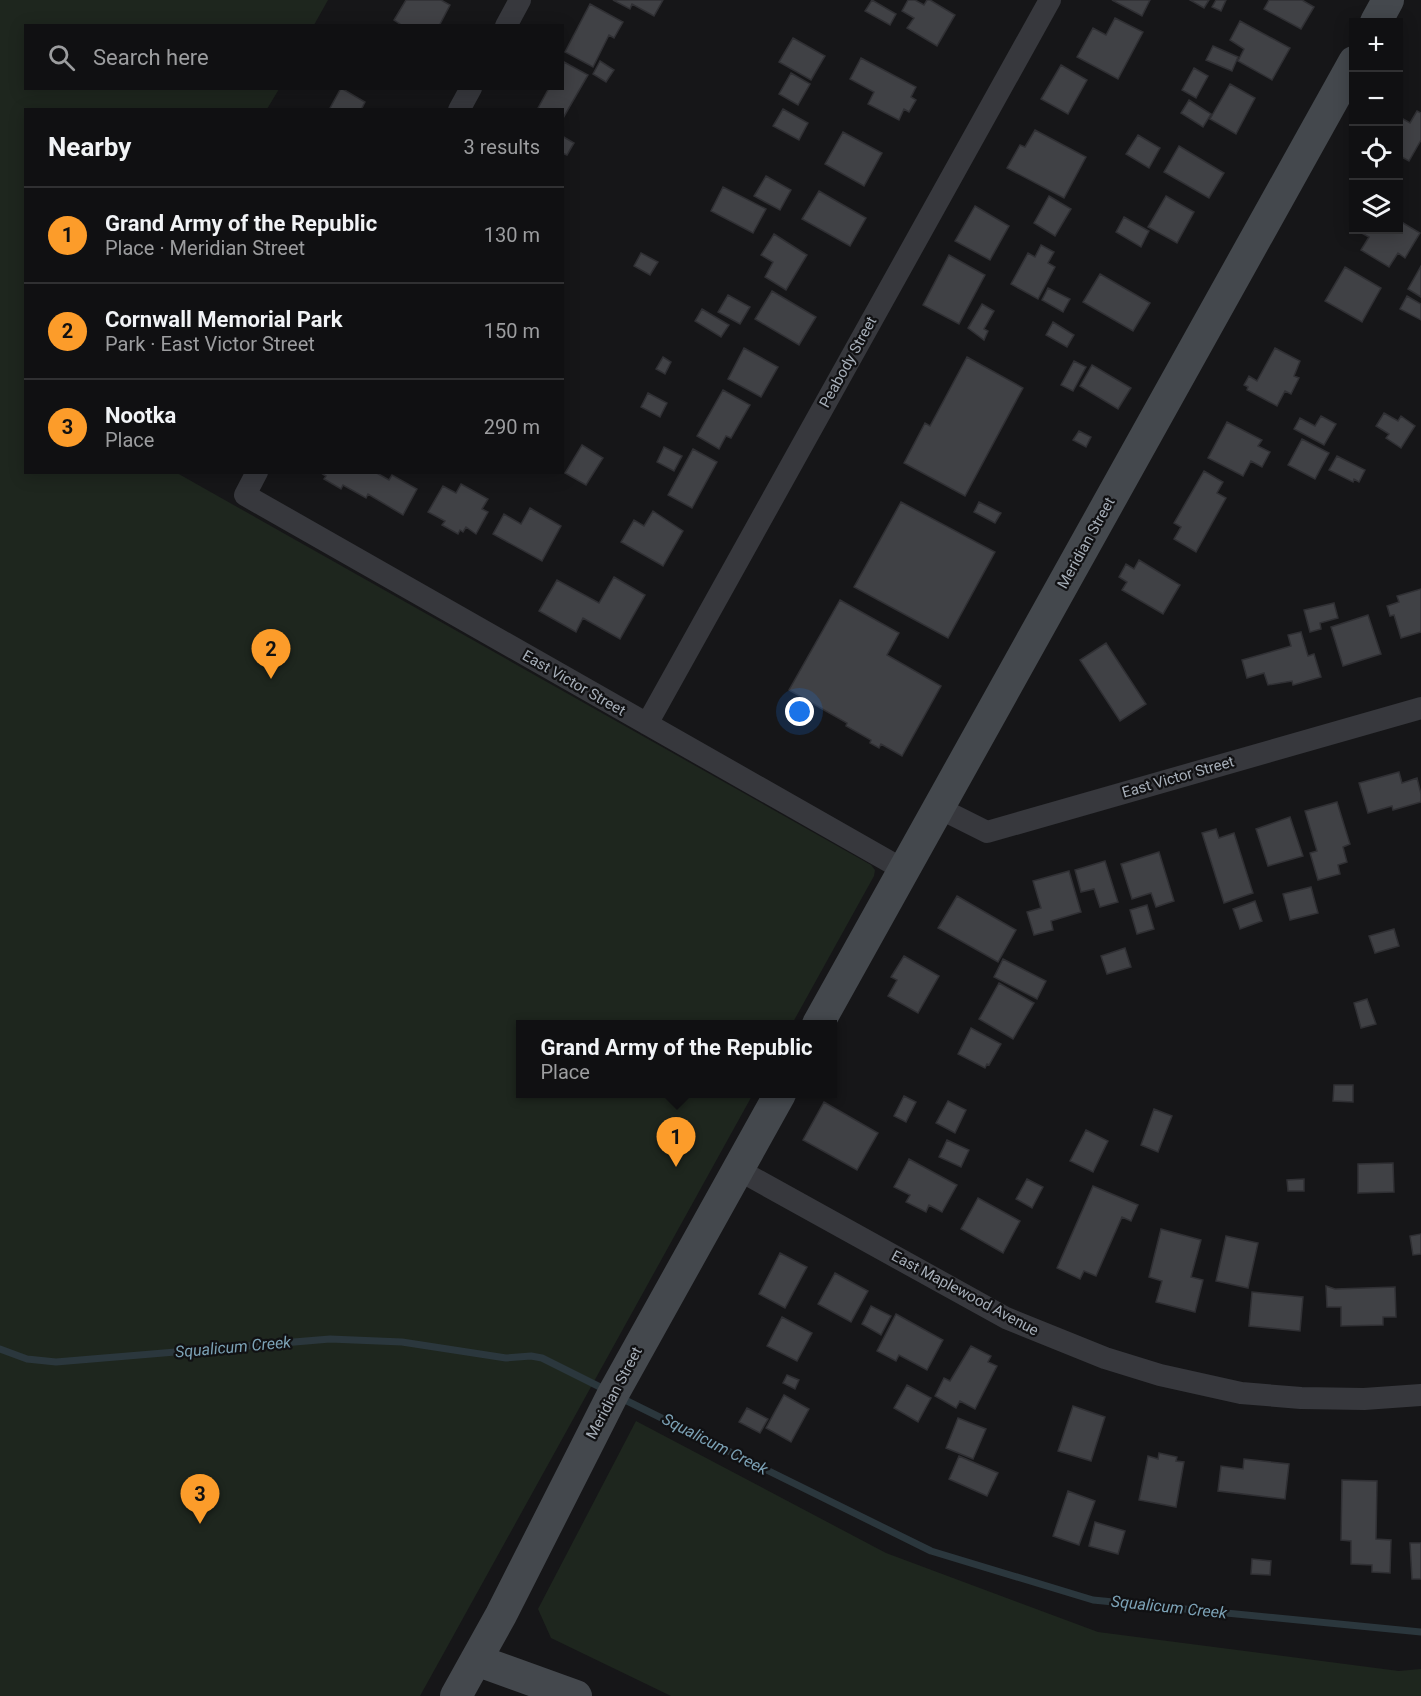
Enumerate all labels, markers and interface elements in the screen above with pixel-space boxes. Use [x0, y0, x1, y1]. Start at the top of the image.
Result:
map controls [1349, 18, 1403, 234]
button: + [1349, 18, 1403, 72]
search box [24, 24, 564, 90]
icon: search [45, 41, 78, 74]
text: Search here [93, 45, 209, 70]
button: − [1349, 72, 1403, 126]
button: locate [1349, 126, 1403, 180]
text: Nearby [48, 132, 131, 162]
text: 3 results [464, 135, 540, 159]
button: layers [1349, 180, 1403, 234]
text: Grand Army of the Republic [105, 211, 377, 236]
text: 1 [62, 223, 73, 247]
text: 130 m [484, 223, 540, 247]
text: Place · Meridian Street [105, 236, 305, 260]
text: Cornwall Memorial Park [105, 307, 342, 332]
street label: Peabody Street [816, 313, 880, 411]
text: 2 [62, 319, 73, 343]
text: 150 m [484, 319, 540, 343]
text: Park · East Victor Street [105, 332, 315, 356]
text: Nootka [105, 403, 176, 428]
text: 3 [62, 415, 73, 439]
text: 290 m [484, 415, 540, 439]
text: Place [105, 428, 154, 452]
street label: Meridian Street [1053, 494, 1119, 592]
pin: 2 [252, 630, 290, 679]
street label: East Victor Street [519, 646, 629, 720]
your location [785, 697, 814, 726]
street label: East Victor Street [1120, 752, 1236, 802]
popup [516, 1020, 837, 1098]
text: Grand Army of the Republic [540, 1035, 813, 1060]
text: Place [540, 1060, 590, 1084]
pin: 1 [656, 1118, 696, 1167]
street label: East Maplewood Avenue [888, 1247, 1042, 1339]
water label: Squalicum Creek [174, 1332, 293, 1362]
street label: Meridian Street [582, 1344, 646, 1442]
water label: Squalicum Creek [659, 1409, 772, 1479]
pin: 3 [180, 1474, 220, 1524]
water label: Squalicum Creek [1110, 1591, 1229, 1623]

